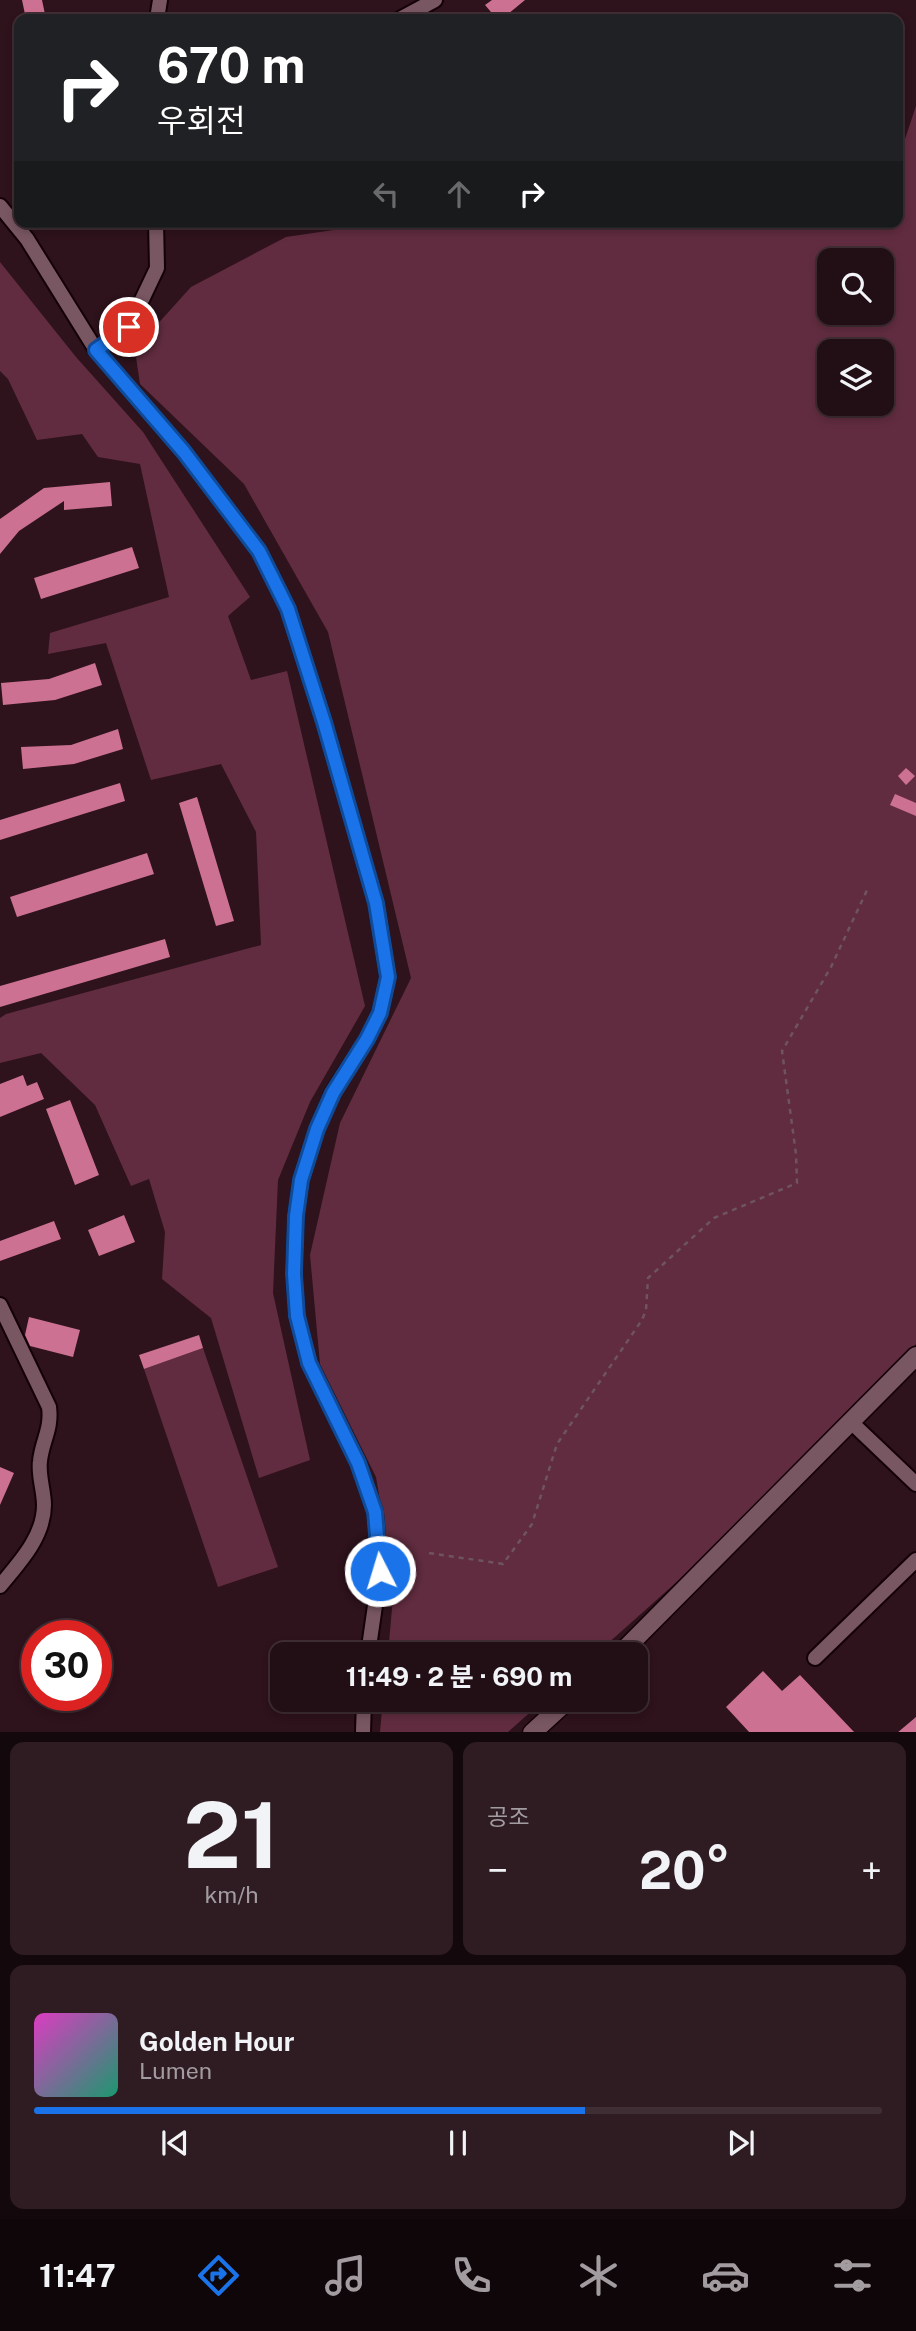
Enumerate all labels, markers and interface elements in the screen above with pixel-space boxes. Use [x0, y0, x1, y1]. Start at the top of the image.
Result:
text: 670 m [157, 36, 305, 94]
icon: right [42, 42, 133, 133]
text: 우회전 [157, 102, 245, 139]
icon: left [367, 175, 405, 213]
icon: ahead [440, 175, 478, 213]
icon: right [513, 175, 551, 213]
map controls [817, 248, 894, 416]
button: search [817, 248, 894, 325]
pin [99, 297, 159, 357]
icon: arrive [110, 308, 148, 346]
button: layers [817, 339, 894, 416]
position arrow [343, 1534, 417, 1608]
speed limit sign: 30 [21, 1620, 112, 1711]
text: 11:49 · 2 분 · 690 m [346, 1661, 572, 1692]
text: 21 [183, 1782, 280, 1888]
text: 공조 [487, 1803, 529, 1830]
text: 20° [639, 1840, 730, 1901]
text: − [487, 1848, 508, 1893]
text: + [861, 1848, 882, 1893]
text: km/h [204, 1881, 259, 1908]
text: Golden Hour [139, 2026, 294, 2057]
text: Lumen [139, 2057, 212, 2084]
icon: previous [156, 2124, 194, 2162]
icon: pause [439, 2124, 477, 2162]
icon: next [722, 2124, 760, 2162]
icon: directions [194, 2251, 243, 2300]
icon: music [321, 2251, 370, 2300]
icon: phone [447, 2251, 496, 2300]
icon: climate [574, 2251, 623, 2300]
icon: car [701, 2251, 750, 2300]
icon: filters [828, 2251, 877, 2300]
text: 11:47 [39, 2257, 116, 2294]

